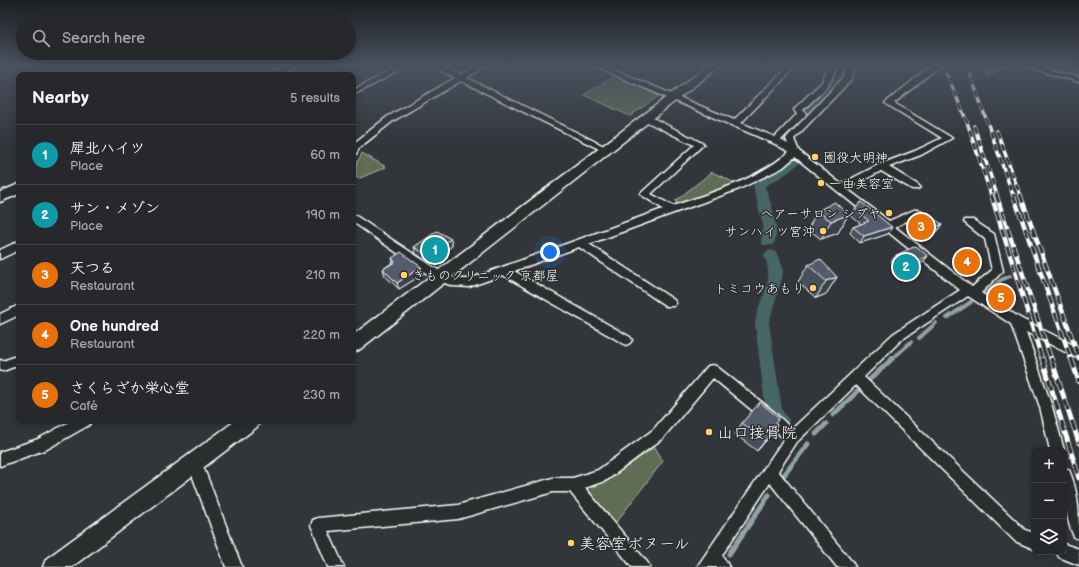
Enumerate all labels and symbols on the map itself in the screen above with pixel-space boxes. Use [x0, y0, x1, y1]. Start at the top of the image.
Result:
place label: 國役大明神 [823, 150, 888, 166]
marker: 國役大明神 [810, 152, 820, 162]
place label: 一由美容室 [829, 176, 894, 192]
marker: 一由美容室 [816, 178, 826, 188]
place label: ヘアーサロン シブヤ [760, 206, 881, 222]
marker: ヘアーサロン シブヤ [884, 208, 894, 218]
pin: 3 [908, 212, 934, 242]
place label: サンハイツ宮沖 [725, 224, 815, 240]
marker: サンハイツ宮沖 [818, 226, 828, 236]
pin: 1 [422, 235, 448, 265]
your location [540, 242, 560, 262]
pin: 4 [954, 247, 980, 277]
pin: 2 [893, 252, 919, 282]
place label: きものクリニック 京都屋 [412, 268, 559, 284]
marker: きものクリニック 京都屋 [399, 270, 409, 280]
place label: トミコウあもり [714, 281, 805, 297]
marker: トミコウあもり [808, 283, 818, 293]
pin: 5 [988, 283, 1014, 313]
place label: 山口接骨院 [717, 424, 797, 443]
marker: 山口接骨院 [704, 427, 714, 437]
place label: 美容室ボヌール [579, 535, 690, 554]
marker: 美容室ボヌール [566, 538, 576, 548]

